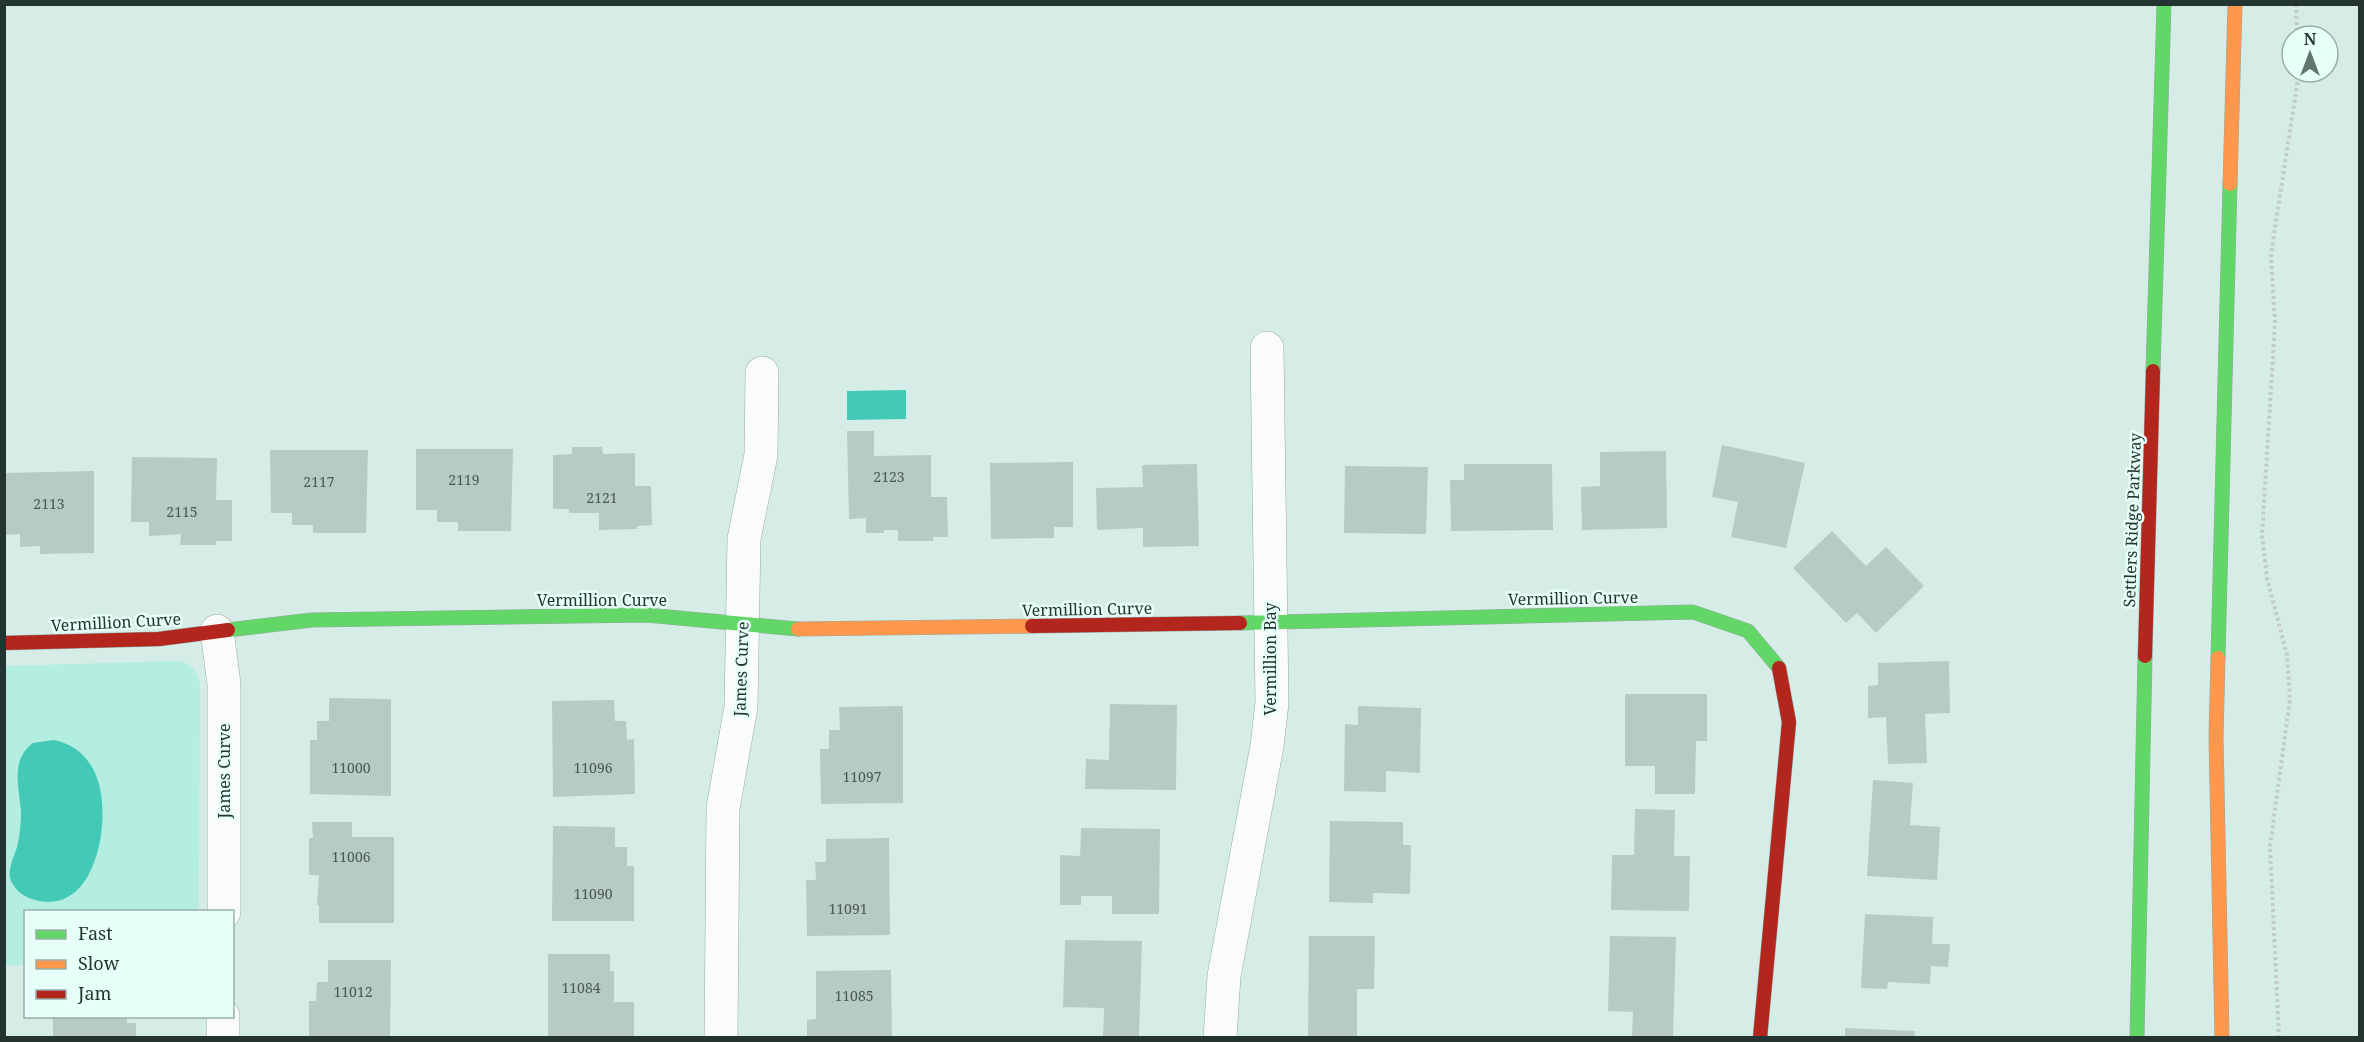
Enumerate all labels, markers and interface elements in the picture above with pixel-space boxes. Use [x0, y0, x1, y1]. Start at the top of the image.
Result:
north arrow [2280, 24, 2340, 84]
text: N [2304, 28, 2317, 50]
street label: Settlers Ridge Parkway [2118, 431, 2146, 608]
house number: 2123 [873, 467, 905, 486]
house number: 2119 [448, 470, 480, 489]
house number: 2117 [303, 472, 335, 491]
house number: 2121 [586, 488, 618, 507]
house number: 2113 [33, 494, 65, 513]
house number: 2115 [166, 502, 198, 521]
street label: Vermillion Curve [1508, 586, 1638, 610]
street label: Vermillion Curve [537, 589, 667, 611]
street label: Vermillion Curve [1022, 597, 1152, 621]
street label: Vermillion Bay [1259, 601, 1281, 716]
street label: Vermillion Curve [50, 608, 182, 636]
street label: James Curve [728, 621, 754, 718]
street label: James Curve [213, 723, 235, 820]
house number: 11000 [331, 758, 371, 777]
house number: 11096 [573, 758, 613, 777]
house number: 11097 [842, 767, 882, 786]
house number: 11006 [331, 847, 371, 866]
house number: 11090 [573, 884, 613, 903]
house number: 11091 [828, 899, 868, 918]
legend [24, 910, 234, 1018]
text: Fast [78, 921, 113, 945]
text: Slow [78, 951, 120, 975]
house number: 11084 [561, 978, 601, 997]
text: Jam [77, 981, 112, 1005]
house number: 11012 [333, 982, 373, 1001]
house number: 11085 [834, 986, 874, 1005]

